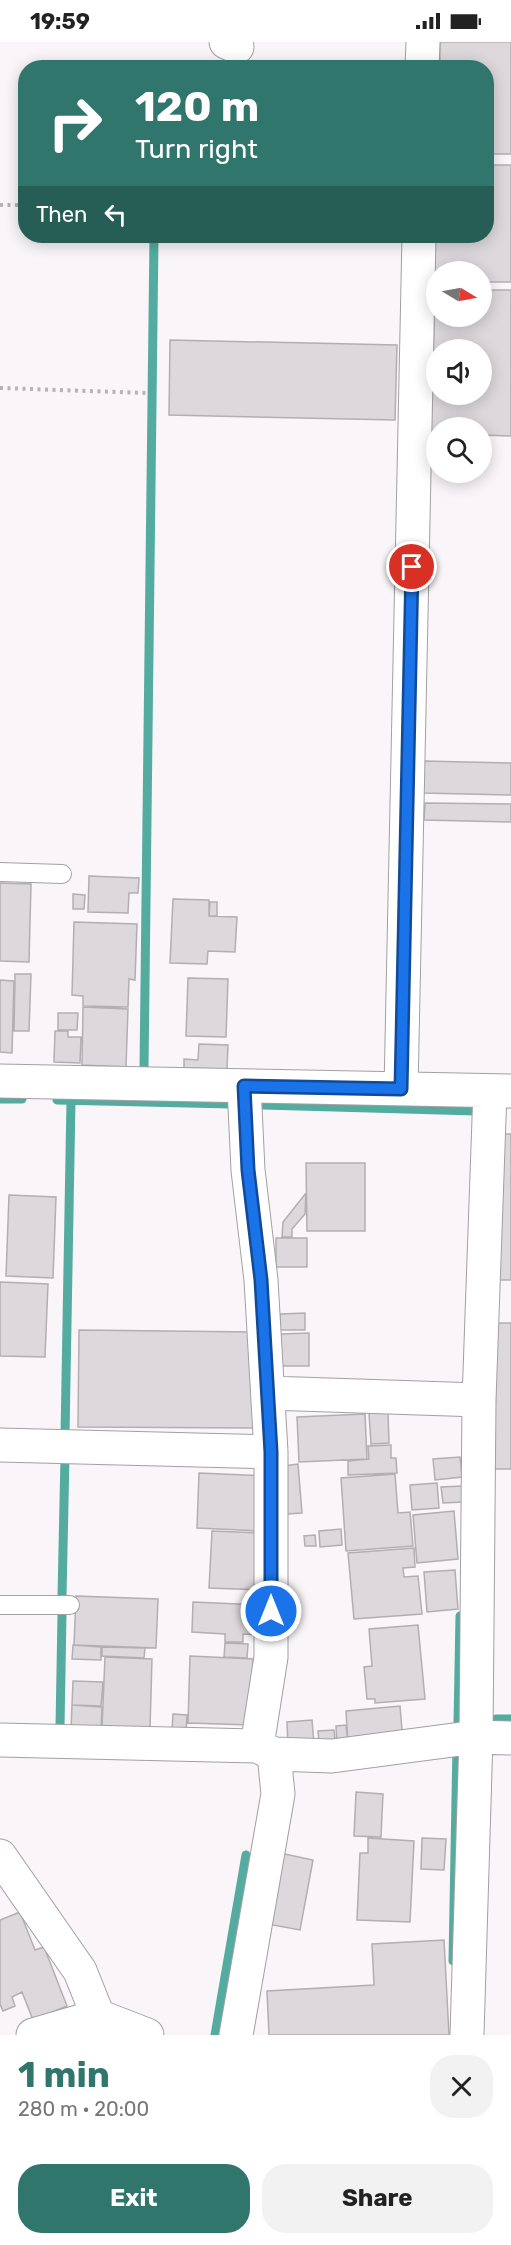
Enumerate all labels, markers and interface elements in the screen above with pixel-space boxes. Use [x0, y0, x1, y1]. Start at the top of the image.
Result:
text: 19:59 [30, 8, 90, 35]
text: 120 m [135, 82, 259, 132]
icon: right [36, 84, 114, 162]
text: Turn right [135, 133, 258, 165]
icon: left [99, 198, 132, 231]
text: Then [36, 201, 87, 228]
north arrow [426, 261, 492, 327]
map controls [426, 261, 492, 483]
button: sound [426, 339, 492, 405]
button: search [426, 417, 492, 483]
pin [386, 541, 437, 592]
icon: arrive [395, 550, 428, 583]
position arrow [239, 1579, 303, 1643]
text: 1 min [18, 2053, 110, 2096]
button: close [430, 2055, 493, 2118]
text: 280 m · 20:00 [18, 2097, 149, 2121]
button: Exit [18, 2164, 250, 2233]
button: Share [262, 2164, 493, 2233]

